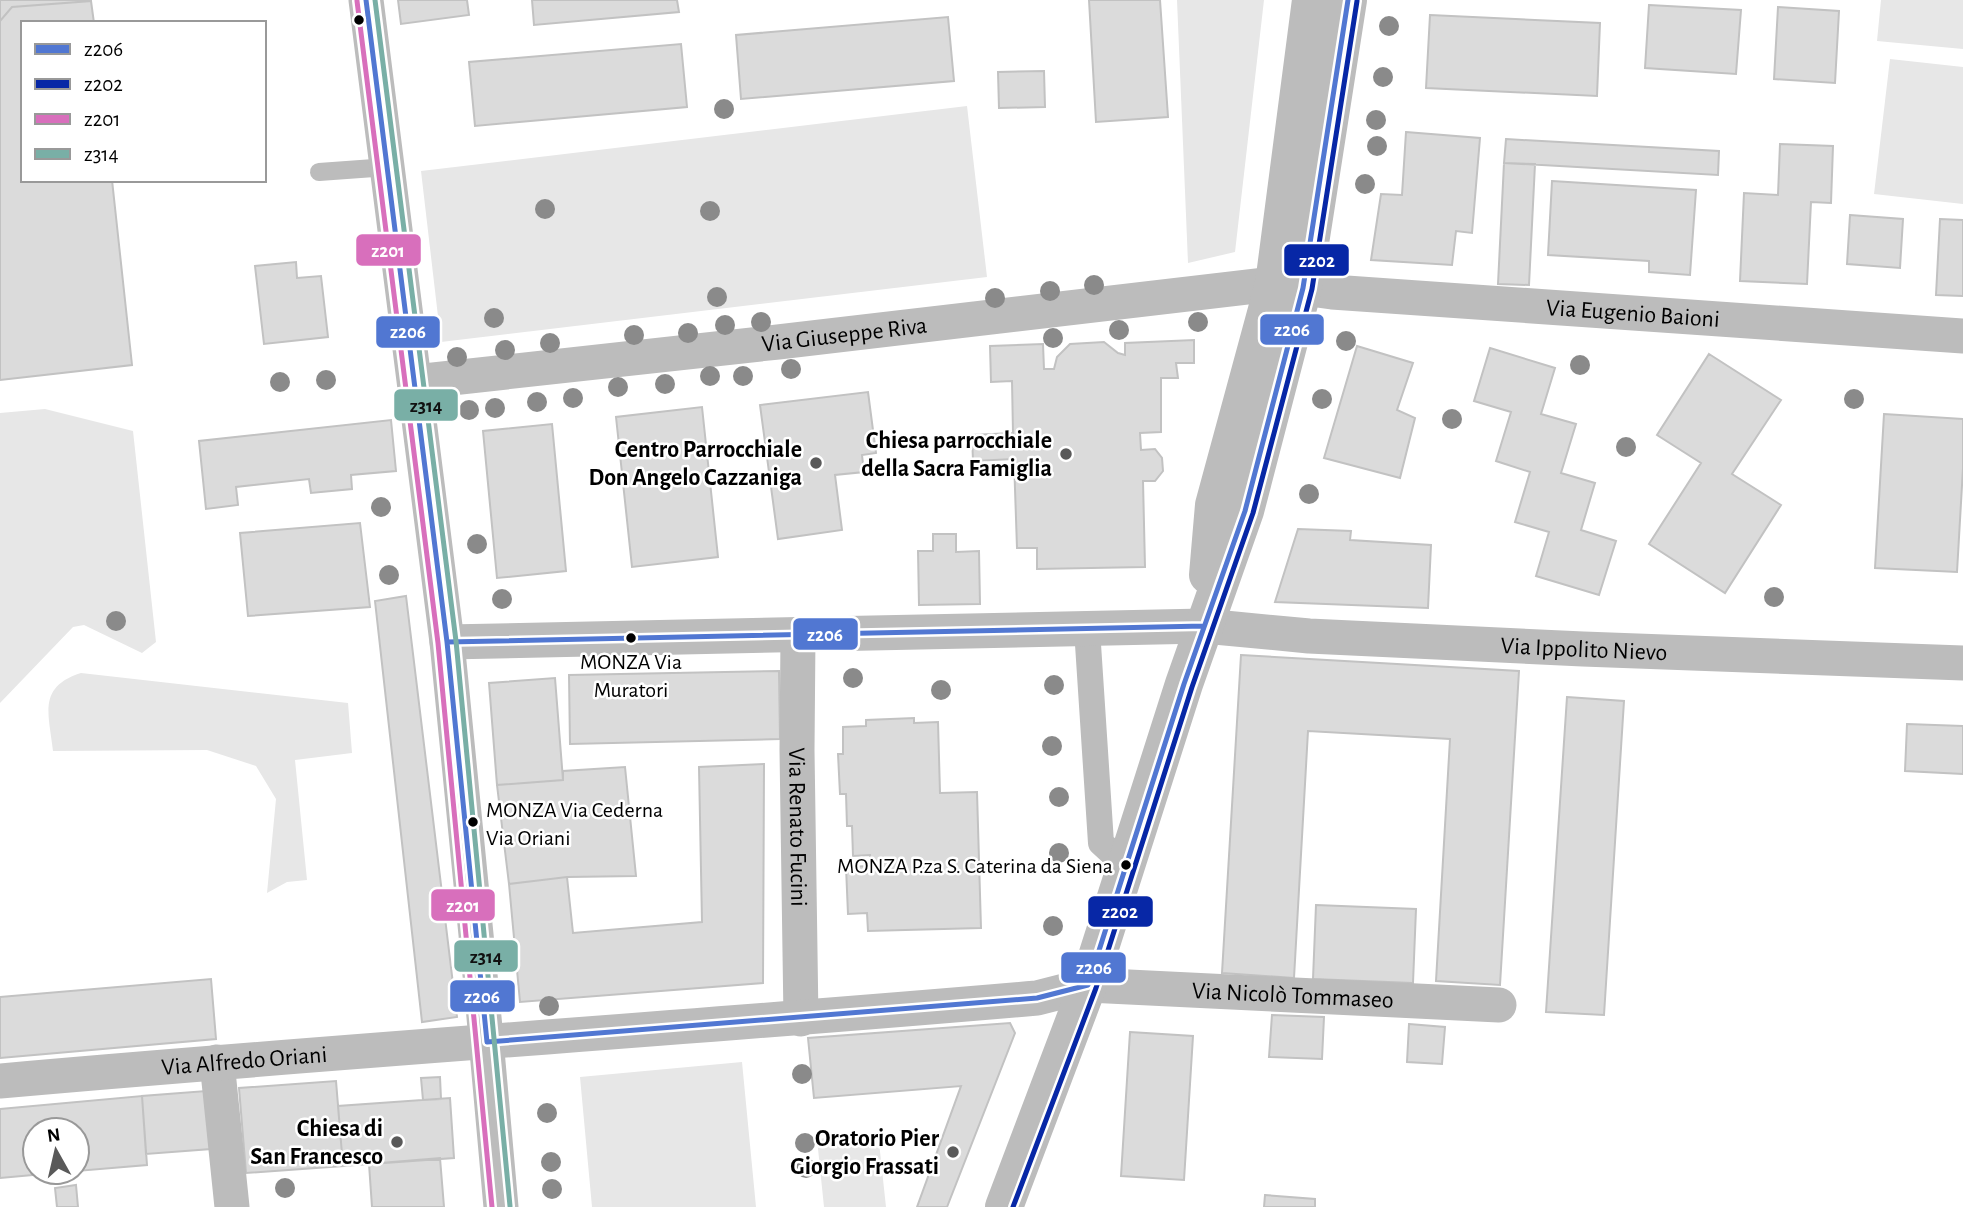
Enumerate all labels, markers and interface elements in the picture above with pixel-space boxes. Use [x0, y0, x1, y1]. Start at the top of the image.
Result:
unlabelled marker [352, 13, 366, 27]
legend [21, 21, 266, 182]
text: z206 [84, 39, 123, 60]
text: z202 [84, 74, 123, 95]
text: z201 [84, 109, 121, 130]
text: z314 [84, 144, 119, 165]
line badge: z201 [355, 233, 422, 267]
text: z201 [371, 242, 405, 261]
line badge: z202 [1283, 243, 1350, 277]
text: z202 [1299, 252, 1335, 271]
street label: Via Eugenio Baioni [1545, 296, 1721, 332]
line badge: z206 [1259, 313, 1325, 346]
street label: Via Giuseppe Riva [761, 314, 928, 357]
line badge: z206 [375, 315, 441, 349]
text: z206 [1274, 321, 1310, 340]
text: z206 [390, 323, 426, 342]
line badge: z314 [393, 388, 459, 422]
text: z314 [410, 397, 443, 416]
place label: Chiesa parrocchiale della Sacra Famiglia [861, 429, 1052, 481]
place label: Centro Parrocchiale Don Angelo Cazzaniga [589, 438, 802, 490]
marker: Chiesa parrocchiale della Sacra Famiglia [1058, 446, 1074, 462]
marker: Centro Parrocchiale Don Angelo Cazzaniga [808, 455, 824, 471]
line badge: z206 [792, 617, 859, 651]
text: z206 [807, 626, 843, 645]
marker: MONZA Via Muratori [624, 631, 638, 645]
street label: Via Ippolito Nievo [1500, 634, 1668, 665]
place label: MONZA Via Muratori [580, 651, 682, 701]
street label: Via Renato Fucini [784, 747, 810, 907]
place label: MONZA Via Cederna Via Oriani [486, 799, 663, 849]
marker: MONZA Via Cederna Via Oriani [466, 815, 480, 829]
place label: MONZA P.za S. Caterina da Siena [837, 855, 1113, 877]
marker: MONZA P.za S. Caterina da Siena [1119, 858, 1133, 872]
line badge: z201 [430, 888, 496, 922]
line badge: z202 [1087, 895, 1154, 928]
text: z201 [446, 897, 480, 916]
text: z202 [1102, 903, 1138, 922]
line badge: z314 [453, 939, 519, 973]
text: z314 [470, 948, 503, 967]
line badge: z206 [1060, 951, 1127, 984]
text: z206 [1076, 959, 1112, 978]
line badge: z206 [449, 979, 516, 1013]
street label: Via Nicolò Tommaseo [1191, 979, 1394, 1013]
text: z206 [464, 988, 500, 1007]
street label: Via Alfredo Oriani [160, 1043, 328, 1080]
north arrow [21, 1116, 91, 1186]
place label: Chiesa di San Francesco [250, 1117, 383, 1169]
text: N [46, 1125, 62, 1146]
place label: Oratorio Pier Giorgio Frassati [790, 1127, 940, 1179]
marker: Chiesa di San Francesco [389, 1134, 405, 1150]
marker: Oratorio Pier Giorgio Frassati [945, 1144, 961, 1160]

